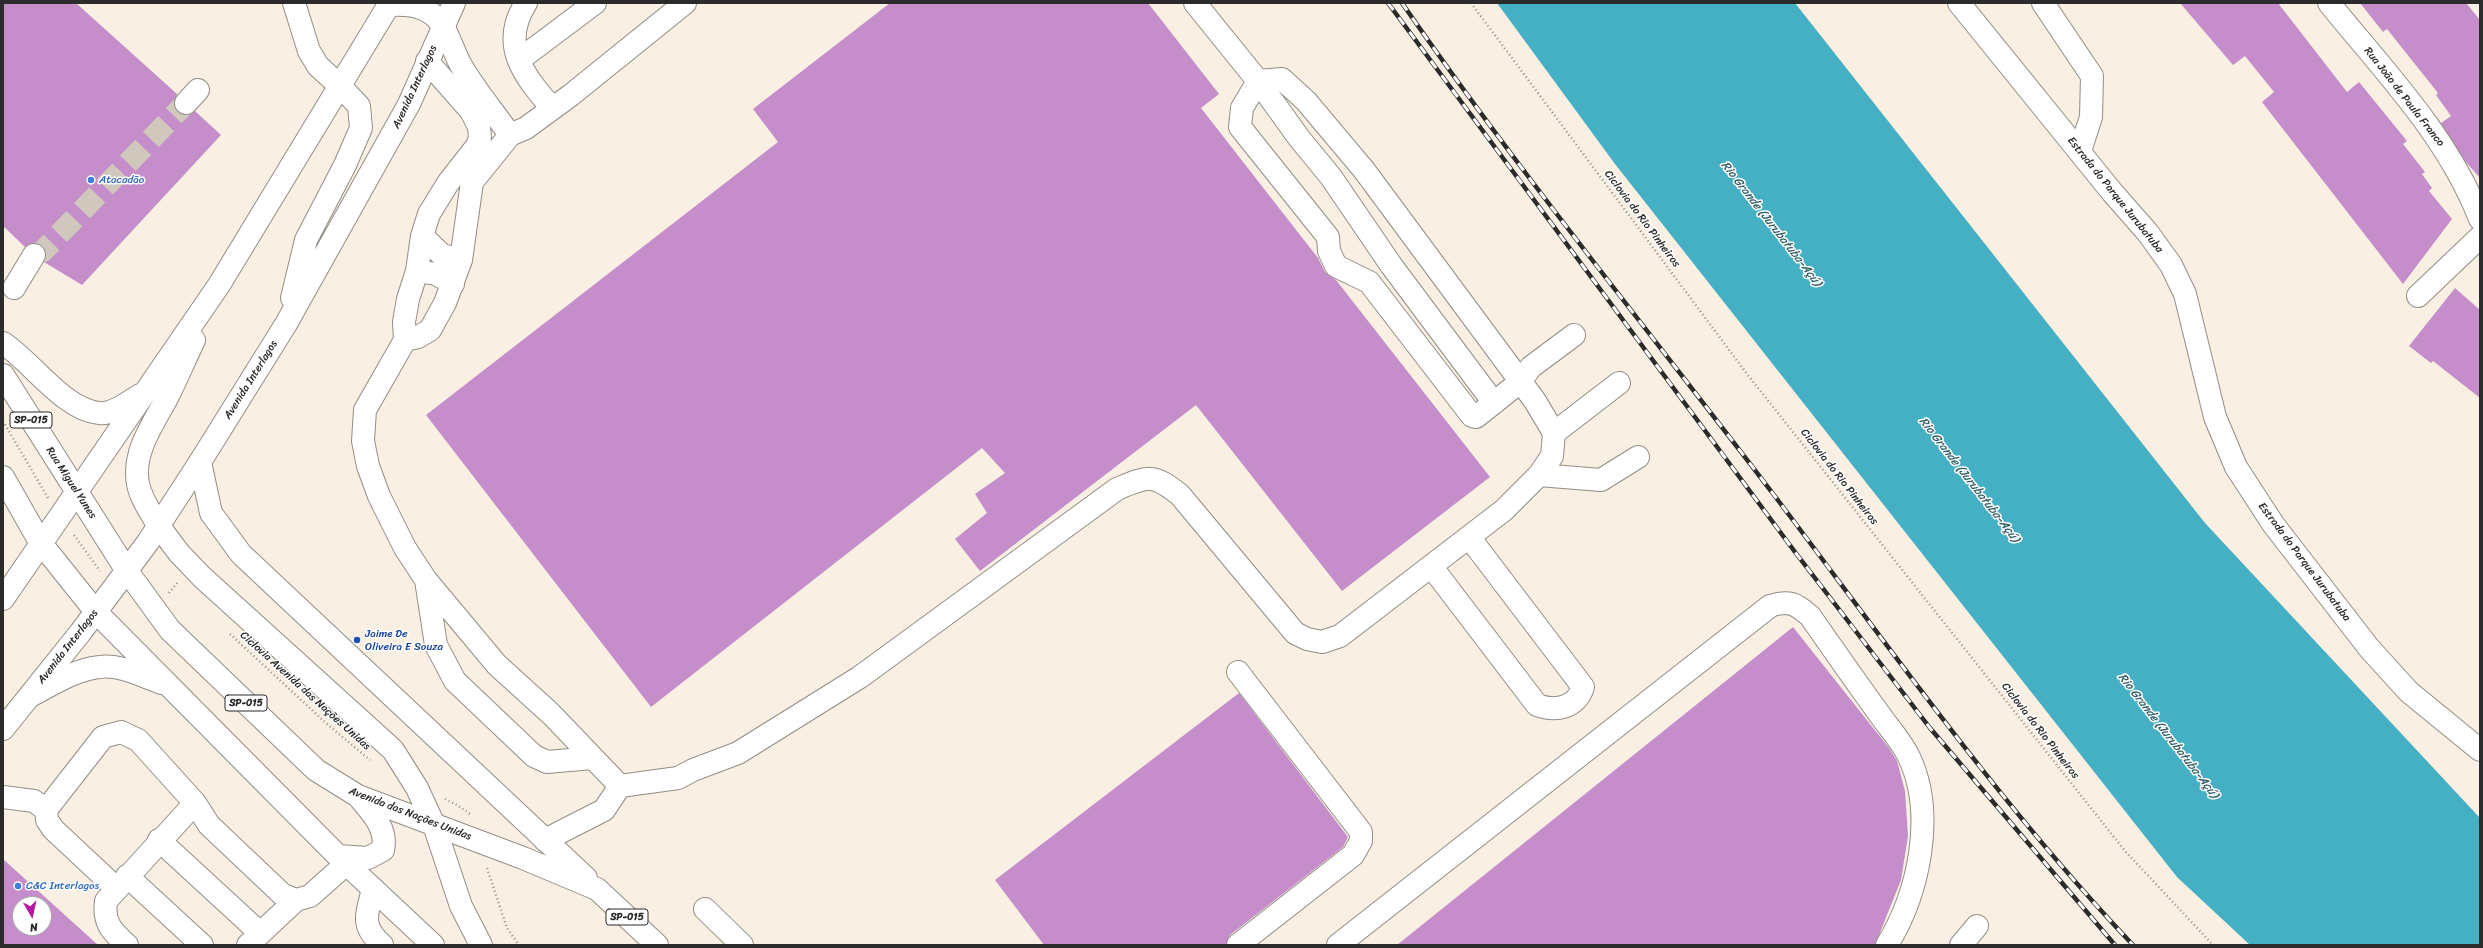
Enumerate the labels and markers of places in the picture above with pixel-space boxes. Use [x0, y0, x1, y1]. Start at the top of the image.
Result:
place label: Atacadão [99, 173, 144, 187]
marker: Atacadão [86, 175, 96, 185]
place label: Jaime De Oliveira E Souza [365, 627, 443, 653]
marker: Jaime De Oliveira E Souza [352, 635, 362, 645]
place label: C&C Interlagos [26, 879, 99, 893]
marker: C&C Interlagos [13, 881, 23, 891]

